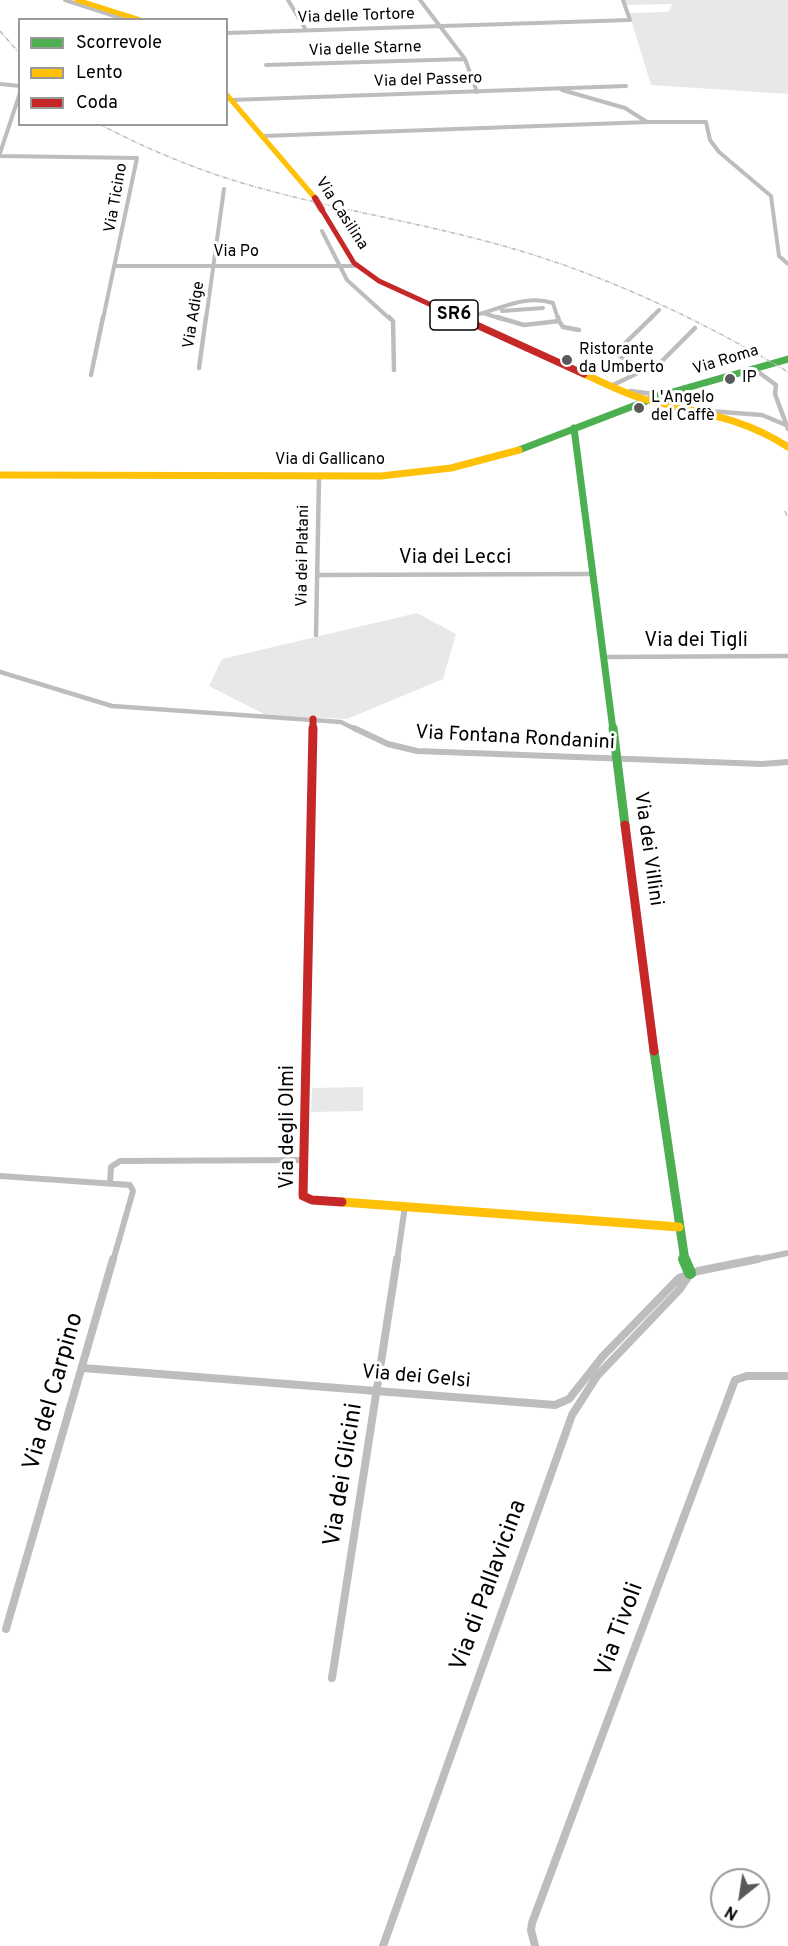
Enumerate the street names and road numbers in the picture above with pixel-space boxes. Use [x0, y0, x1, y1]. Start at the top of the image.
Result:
street label: Via delle Tortore [297, 5, 415, 29]
street label: Via delle Starne [308, 38, 422, 62]
street label: Via del Passero [373, 70, 483, 92]
street label: Via Ticino [101, 162, 133, 234]
street label: Via Casilina [310, 174, 372, 254]
street label: Via Po [213, 243, 259, 263]
street label: Via Adige [180, 280, 210, 350]
road number: SR6 [430, 300, 478, 330]
street label: Via Roma [691, 342, 761, 380]
street label: Via di Gallicano [275, 451, 385, 471]
street label: Via dei Platani [294, 505, 314, 607]
street label: Via dei Lecci [399, 547, 511, 571]
street label: Via dei Tigli [644, 630, 748, 654]
street label: Via Fontana Rondanini [415, 722, 615, 756]
street label: Via dei Villini [627, 790, 667, 908]
street label: Via degli Olmi [277, 1065, 301, 1189]
street label: Via del Carpino [19, 1310, 91, 1474]
street label: Via dei Gelsi [360, 1361, 472, 1395]
street label: Via dei Glicini [319, 1401, 371, 1549]
street label: Via di Pallavicina [446, 1496, 534, 1676]
street label: Via Tivoli [591, 1579, 651, 1681]

